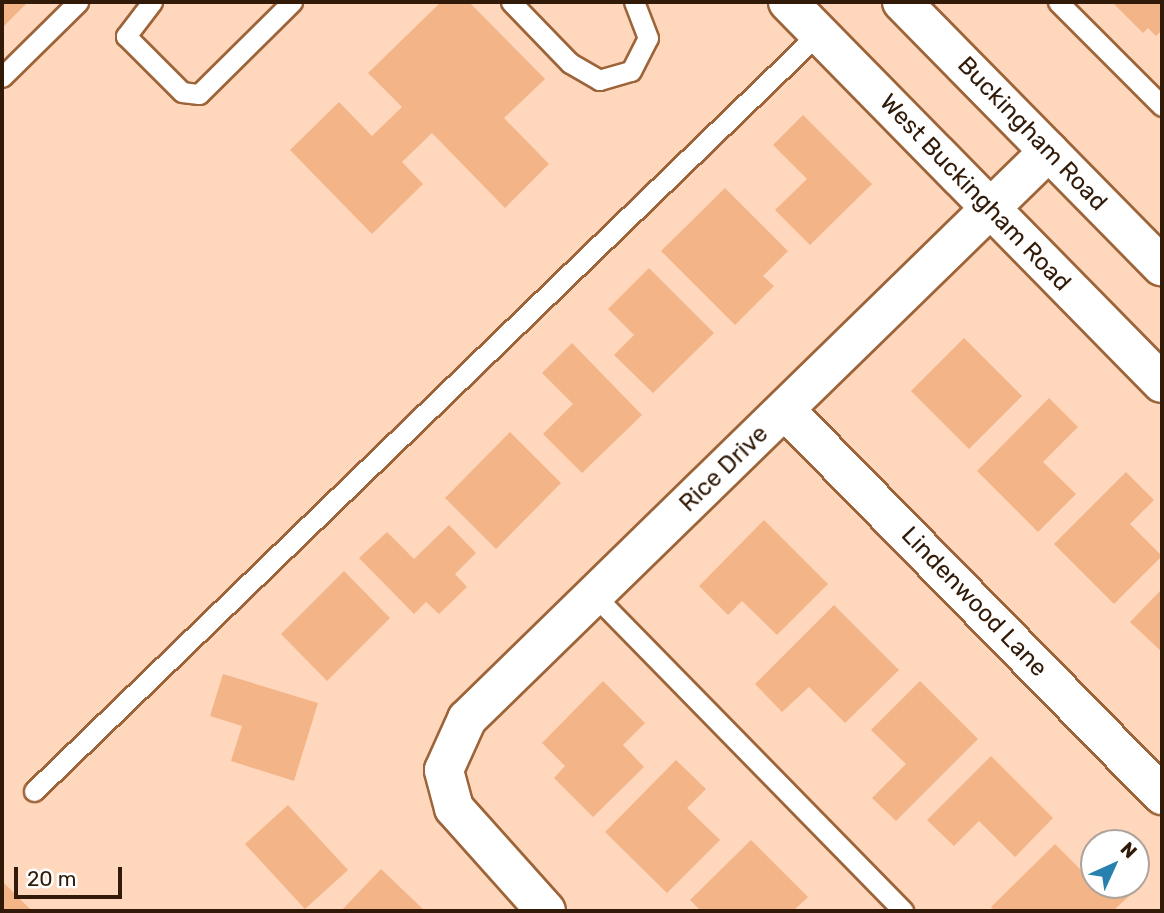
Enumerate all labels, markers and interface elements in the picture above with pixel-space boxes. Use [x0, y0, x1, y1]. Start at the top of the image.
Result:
street label: Buckingham Road [951, 51, 1113, 217]
street label: West Buckingham Road [874, 89, 1076, 297]
street label: Rice Drive [674, 420, 774, 518]
street label: Lindenwood Lane [895, 521, 1053, 683]
north arrow [1080, 829, 1150, 899]
text: N [1116, 837, 1142, 863]
scale bar [18, 853, 126, 897]
text: 20 m [27, 866, 76, 891]

